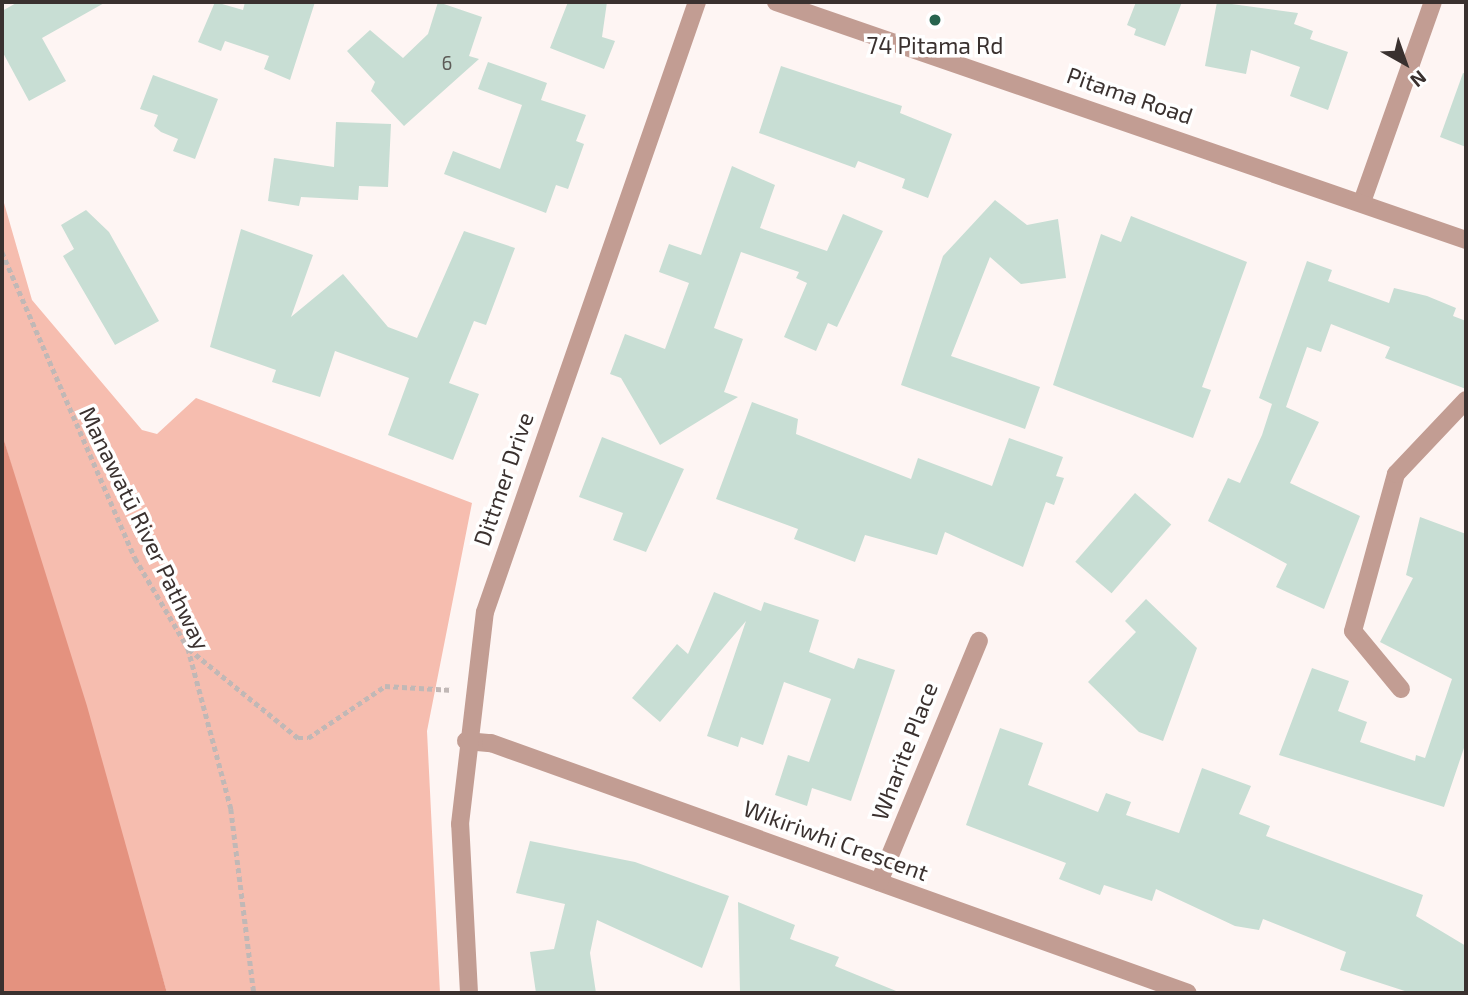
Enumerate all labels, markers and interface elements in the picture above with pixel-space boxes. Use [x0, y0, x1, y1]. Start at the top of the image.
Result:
marker: 74 Pitama Rd [927, 12, 943, 28]
north arrow [1370, 28, 1440, 98]
place label: 74 Pitama Rd [866, 31, 1004, 59]
house number: 6 [442, 52, 452, 74]
street label: Pitama Road [1063, 61, 1197, 129]
text: N [1406, 66, 1431, 93]
street label: Manawatū River Pathway [74, 402, 216, 654]
street label: Dittmer Drive [467, 408, 539, 550]
street label: Wharite Place [865, 678, 943, 824]
street label: Wikiriwhi Crescent [740, 794, 932, 886]

